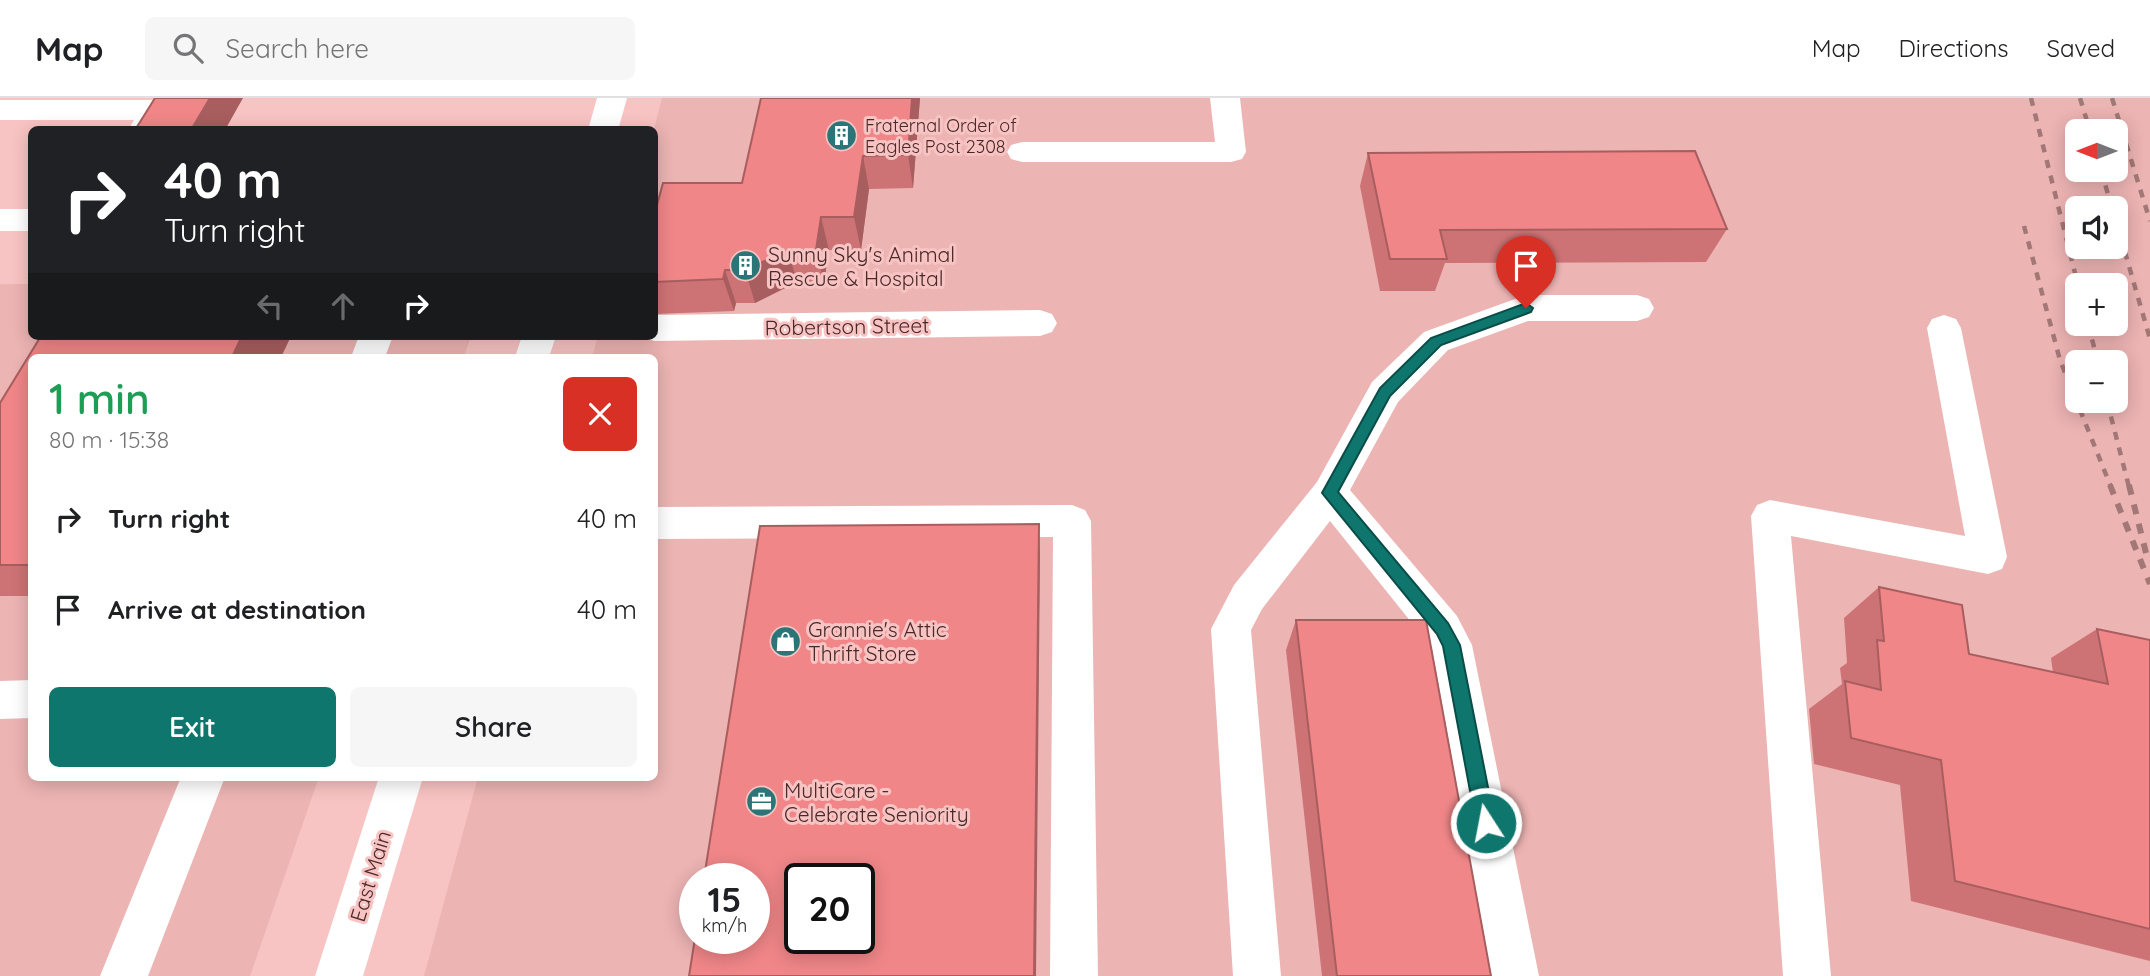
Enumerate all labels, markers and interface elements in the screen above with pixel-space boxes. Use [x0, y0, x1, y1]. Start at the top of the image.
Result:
search box [145, 17, 635, 80]
text: Map [35, 28, 103, 69]
icon: search [169, 29, 207, 67]
text: Search here [225, 32, 369, 65]
text: Map [1812, 33, 1861, 63]
text: Directions [1899, 33, 2009, 63]
text: Saved [2047, 33, 2115, 63]
place label: Fraternal Order of Eagles Post 2308 [865, 114, 1017, 158]
building icon: Fraternal Order of Eagles Post 2308 [825, 118, 859, 152]
north arrow [2065, 119, 2128, 182]
map controls [2065, 119, 2128, 413]
text: 40 m [164, 149, 282, 210]
icon: right [49, 154, 140, 245]
button: sound [2065, 196, 2128, 259]
text: Turn right [164, 210, 305, 250]
pin [1496, 236, 1556, 308]
place label: Sunny Sky's Animal Rescue & Hospital [768, 241, 955, 291]
icon: arrive [1507, 247, 1545, 285]
building icon: Sunny Sky's Animal Rescue & Hospital [728, 249, 762, 283]
button: + [2065, 273, 2128, 336]
icon: left [251, 287, 289, 325]
icon: ahead [324, 287, 362, 325]
icon: right [397, 287, 435, 325]
street label: Robertson Street [764, 312, 930, 340]
button: − [2065, 350, 2128, 413]
text: 1 min [49, 372, 150, 425]
button: close [563, 377, 637, 451]
text: 80 m · 15:38 [49, 425, 169, 454]
icon: right [49, 500, 87, 538]
text: Turn right [108, 502, 230, 535]
text: 40 m [577, 502, 637, 535]
icon: arrive [49, 591, 87, 629]
text: Arrive at destination [108, 593, 366, 626]
text: 40 m [577, 593, 637, 626]
place label: Grannie's Attic Thrift Store [808, 616, 947, 666]
shop icon: Grannie's Attic Thrift Store [768, 624, 802, 658]
button: Exit [49, 687, 336, 767]
button: Share [350, 687, 637, 767]
place label: MultiCare - Celebrate Seniority [784, 777, 969, 827]
office icon: MultiCare - Celebrate Seniority [744, 785, 778, 819]
position arrow [1449, 786, 1523, 860]
street label: East Main [344, 827, 396, 925]
speed limit sign: 20 [784, 863, 875, 954]
text: 15 [708, 877, 741, 921]
text: km/h [702, 914, 747, 937]

